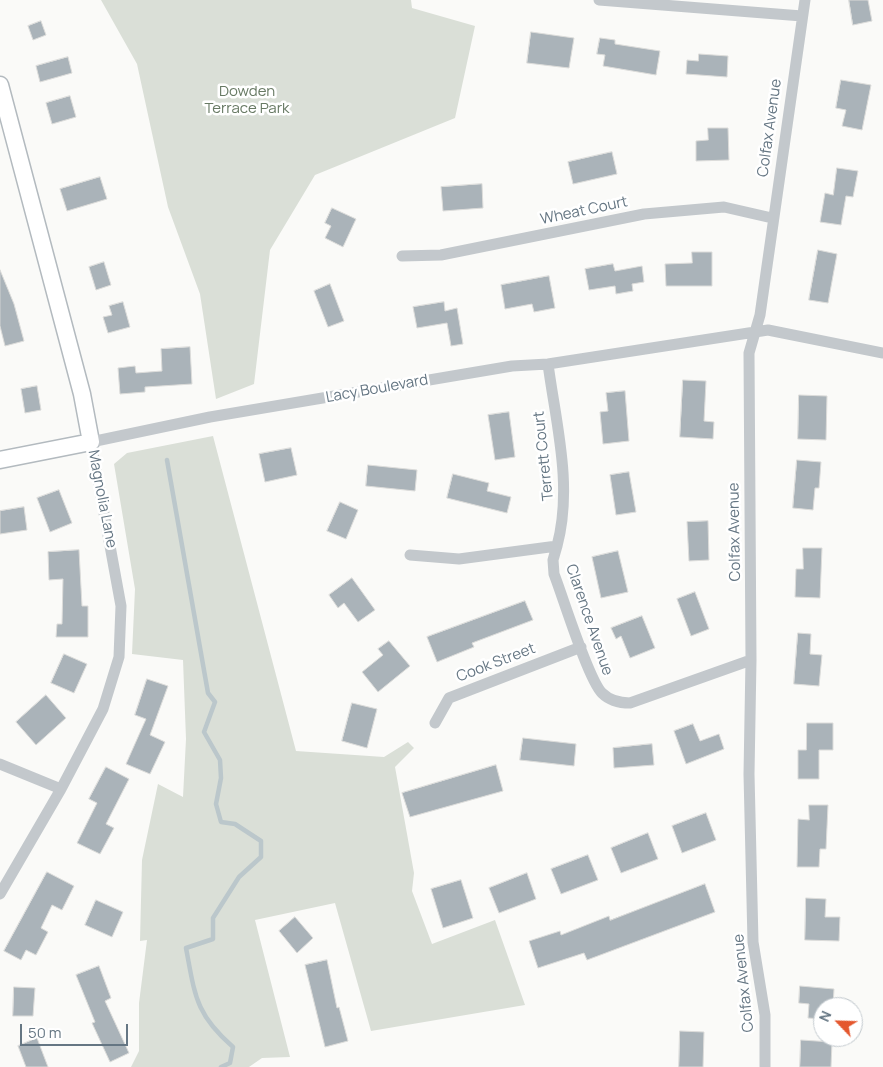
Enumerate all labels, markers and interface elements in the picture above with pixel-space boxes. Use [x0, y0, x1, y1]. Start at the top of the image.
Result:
street label: Colfax Avenue [754, 78, 786, 178]
park label: Dowden Terrace Park [204, 83, 290, 118]
street label: Wheat Court [539, 193, 629, 229]
street label: Lacy Boulevard [324, 371, 430, 407]
street label: Terrett Court [530, 410, 558, 502]
street label: Magnolia Lane [84, 448, 120, 550]
street label: Colfax Avenue [725, 482, 745, 582]
street label: Clarence Avenue [562, 562, 616, 678]
street label: Cook Street [454, 640, 538, 686]
street label: Colfax Avenue [730, 933, 758, 1033]
north arrow [813, 997, 863, 1047]
text: N [814, 1008, 835, 1025]
scale bar [22, 1014, 130, 1046]
text: 50 m [28, 1022, 62, 1043]

